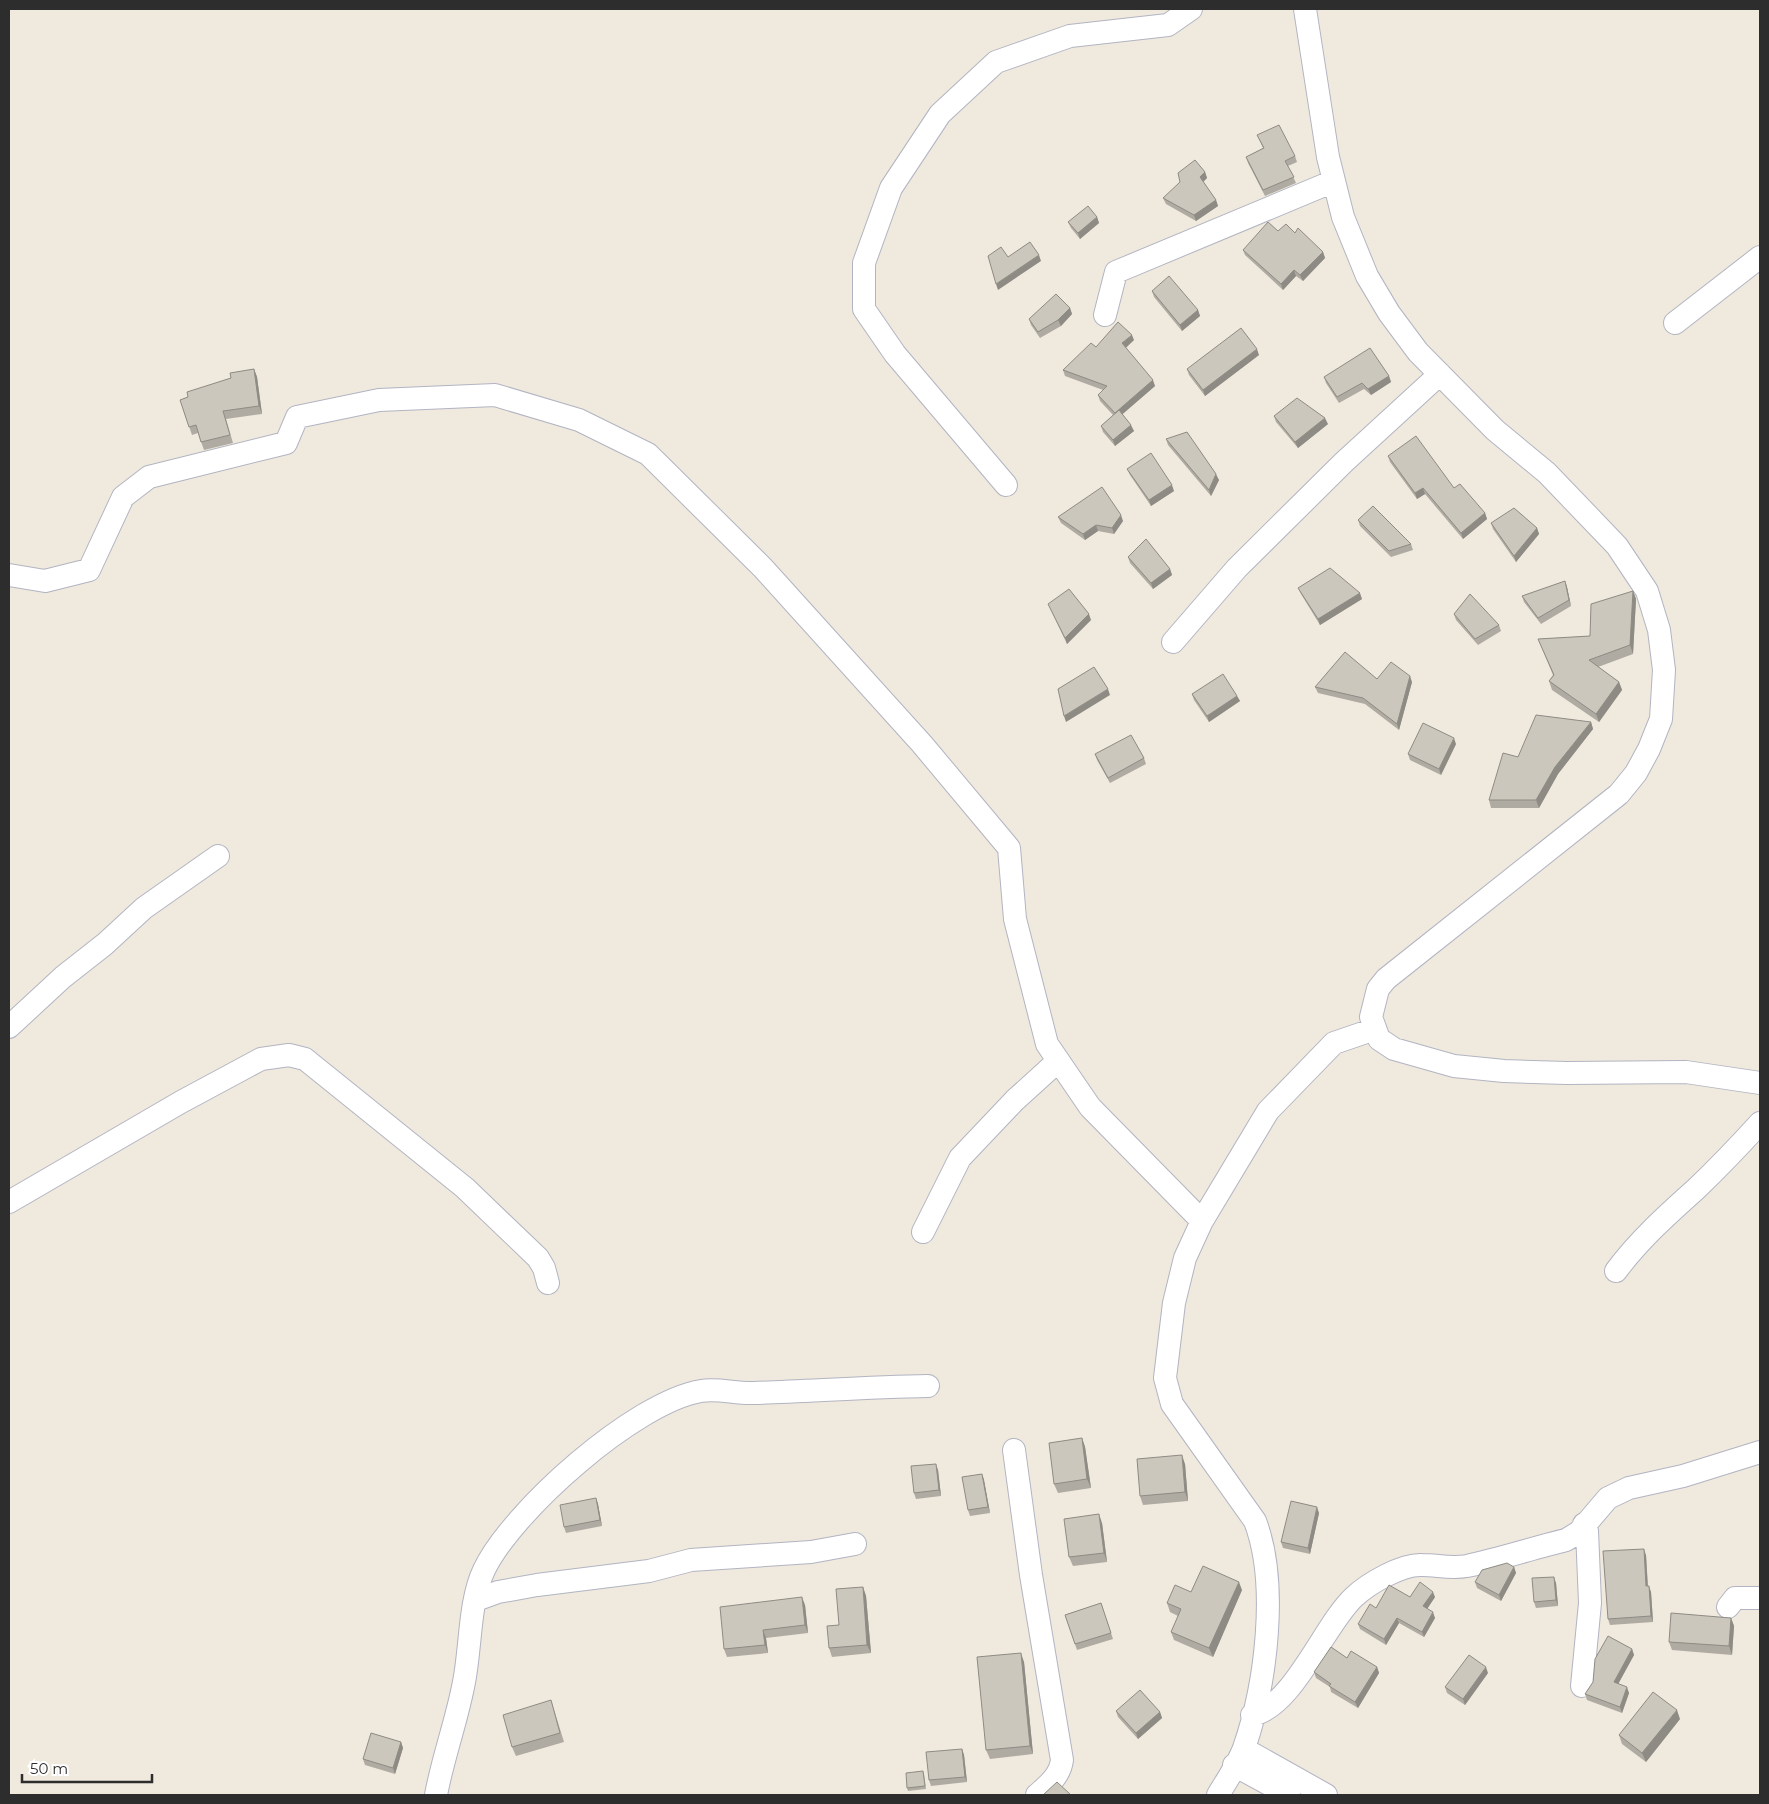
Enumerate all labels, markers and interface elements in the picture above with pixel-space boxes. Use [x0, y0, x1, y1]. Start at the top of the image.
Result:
scale bar [22, 1752, 152, 1784]
text: 50 m [30, 1759, 68, 1778]

